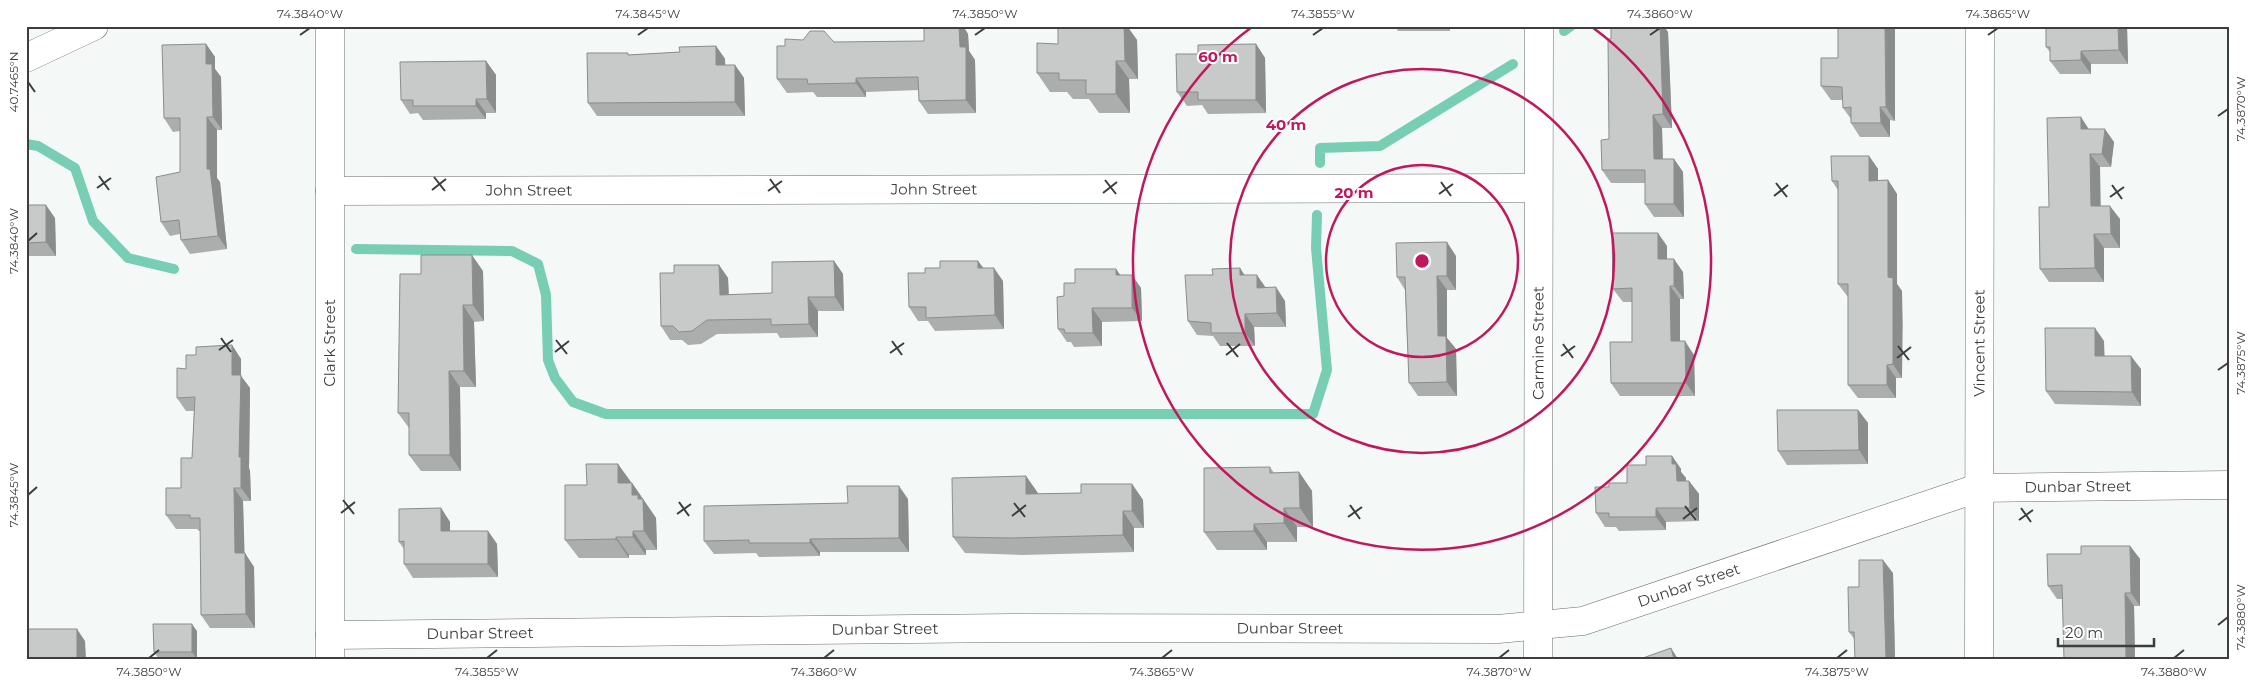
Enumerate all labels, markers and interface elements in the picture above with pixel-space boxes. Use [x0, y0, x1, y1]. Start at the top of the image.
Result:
text: 74.3840°W [277, 6, 343, 21]
text: 74.3845°W [616, 6, 680, 21]
text: 74.3850°W [952, 6, 1018, 21]
text: 74.3855°W [1291, 6, 1355, 21]
text: 74.3860°W [1627, 6, 1693, 21]
text: 74.3865°W [1966, 6, 2030, 21]
text: 60 m [1198, 47, 1238, 66]
text: 40.7465°N [6, 51, 21, 113]
text: 74.3870°W [2233, 76, 2248, 142]
text: 40 m [1266, 115, 1306, 134]
street label: John Street [890, 179, 977, 199]
street label: John Street [485, 180, 572, 200]
text: 20 m [1334, 183, 1374, 202]
text: 74.3840°W [6, 208, 21, 274]
centre of rings [1413, 252, 1431, 270]
street label: Carmine Street [1528, 286, 1548, 400]
street label: Vincent Street [1969, 289, 1989, 397]
street label: Clark Street [320, 299, 339, 387]
text: 74.3875°W [2233, 331, 2248, 395]
text: 74.3845°W [6, 463, 21, 527]
street label: Dunbar Street [2024, 476, 2131, 496]
street label: Dunbar Street [1635, 559, 1742, 611]
text: 74.3880°W [2233, 584, 2248, 650]
scale bar [2058, 615, 2154, 647]
street label: Dunbar Street [1236, 618, 1343, 638]
street label: Dunbar Street [831, 619, 939, 639]
street label: Dunbar Street [426, 623, 534, 643]
text: 20 m [2065, 623, 2103, 642]
text: 74.3850°W [116, 664, 182, 679]
text: 74.3855°W [455, 664, 519, 679]
text: 74.3860°W [791, 664, 857, 679]
text: 74.3865°W [1130, 664, 1194, 679]
text: 74.3870°W [1466, 664, 1532, 679]
text: 74.3875°W [1805, 664, 1869, 679]
text: 74.3880°W [2141, 664, 2207, 679]

